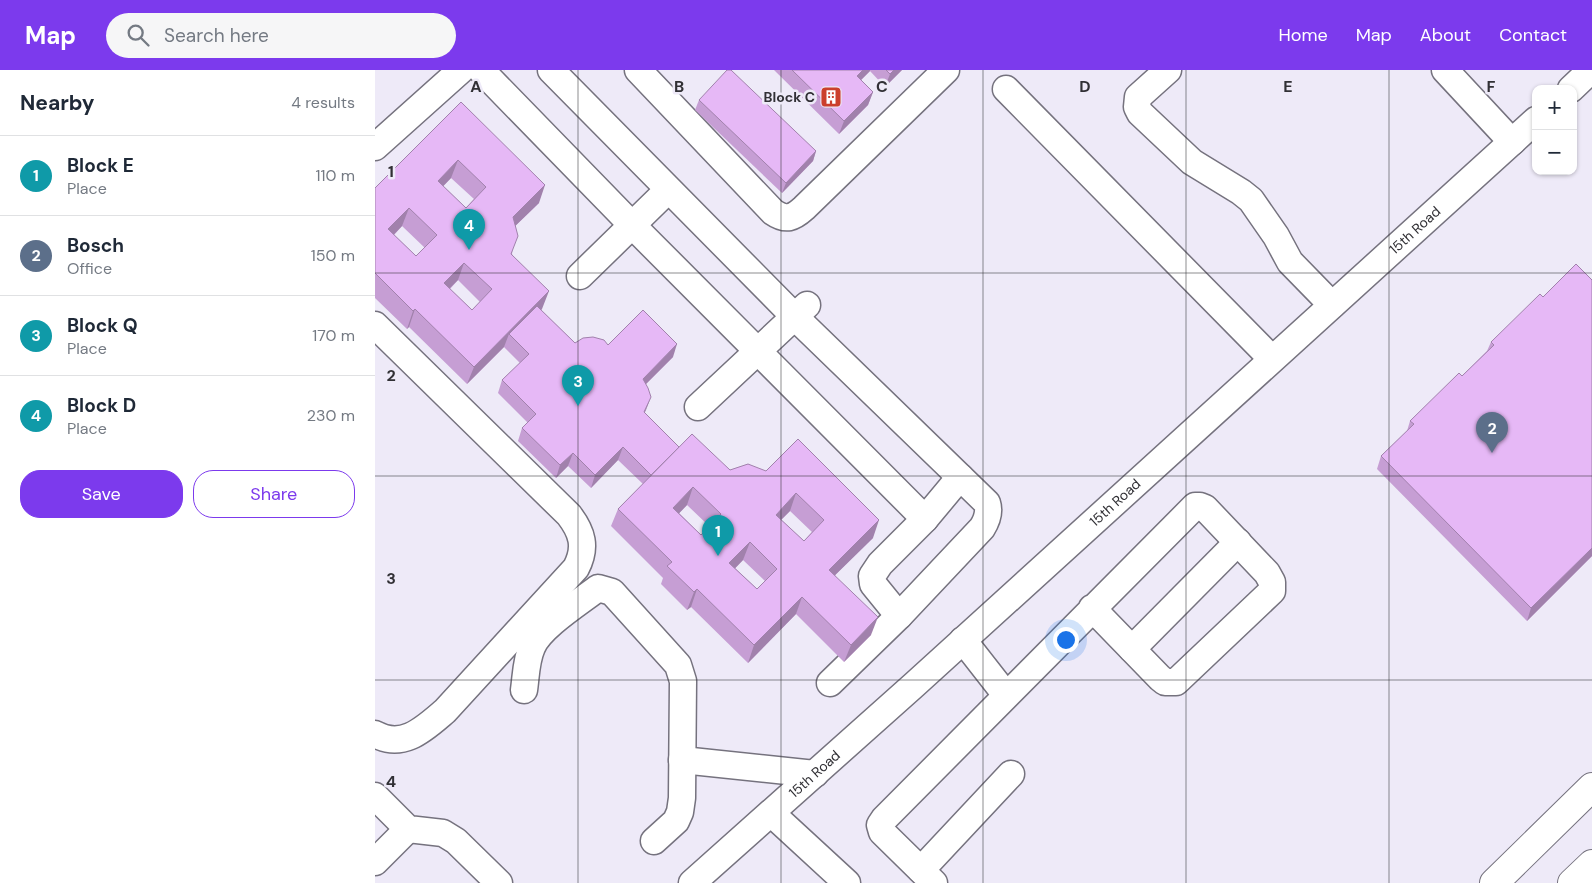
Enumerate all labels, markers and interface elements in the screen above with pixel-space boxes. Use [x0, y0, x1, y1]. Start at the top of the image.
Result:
search box [106, 13, 456, 58]
text: Map [25, 20, 76, 51]
icon: search [124, 21, 152, 49]
text: Search here [164, 23, 269, 48]
text: Home [1278, 23, 1328, 47]
text: Map [1356, 23, 1392, 47]
text: About [1420, 23, 1471, 47]
text: Contact [1499, 23, 1567, 47]
text: A [470, 76, 482, 97]
text: B [674, 76, 684, 97]
text: C [876, 76, 888, 97]
text: D [1079, 76, 1091, 97]
text: E [1283, 76, 1293, 97]
text: F [1487, 76, 1496, 97]
building icon: Block C [819, 85, 843, 109]
map controls [1532, 85, 1577, 175]
button: + [1532, 85, 1577, 130]
place label: Block C [764, 88, 815, 106]
text: Nearby [20, 89, 94, 117]
text: 4 results [291, 92, 355, 113]
button: − [1532, 130, 1577, 175]
text: Block E [67, 153, 134, 178]
text: 1 [388, 161, 394, 182]
text: 1 [33, 165, 39, 186]
text: 110 m [316, 165, 355, 186]
text: Place [67, 178, 107, 199]
street label: 15th Road [1385, 202, 1444, 258]
pin: 4 [453, 209, 485, 250]
text: Bosch [67, 233, 124, 258]
text: 2 [31, 245, 41, 266]
text: 150 m [311, 245, 355, 266]
text: Office [67, 258, 112, 279]
text: Block Q [67, 313, 138, 338]
text: 3 [31, 325, 41, 346]
text: 170 m [312, 325, 355, 346]
text: Place [67, 338, 107, 359]
text: 2 [386, 365, 396, 386]
pin: 3 [562, 365, 594, 406]
text: Block D [67, 393, 136, 418]
text: 4 [31, 405, 41, 426]
text: 230 m [307, 405, 355, 426]
pin: 2 [1476, 412, 1508, 453]
text: Place [67, 418, 107, 439]
button: Save [20, 470, 183, 518]
button: Share [193, 470, 355, 518]
street label: 15th Road [1086, 475, 1144, 530]
pin: 1 [702, 515, 734, 556]
text: 3 [386, 568, 396, 589]
your location [1053, 627, 1079, 653]
street label: 15th Road [785, 746, 844, 801]
text: 4 [386, 771, 396, 792]

